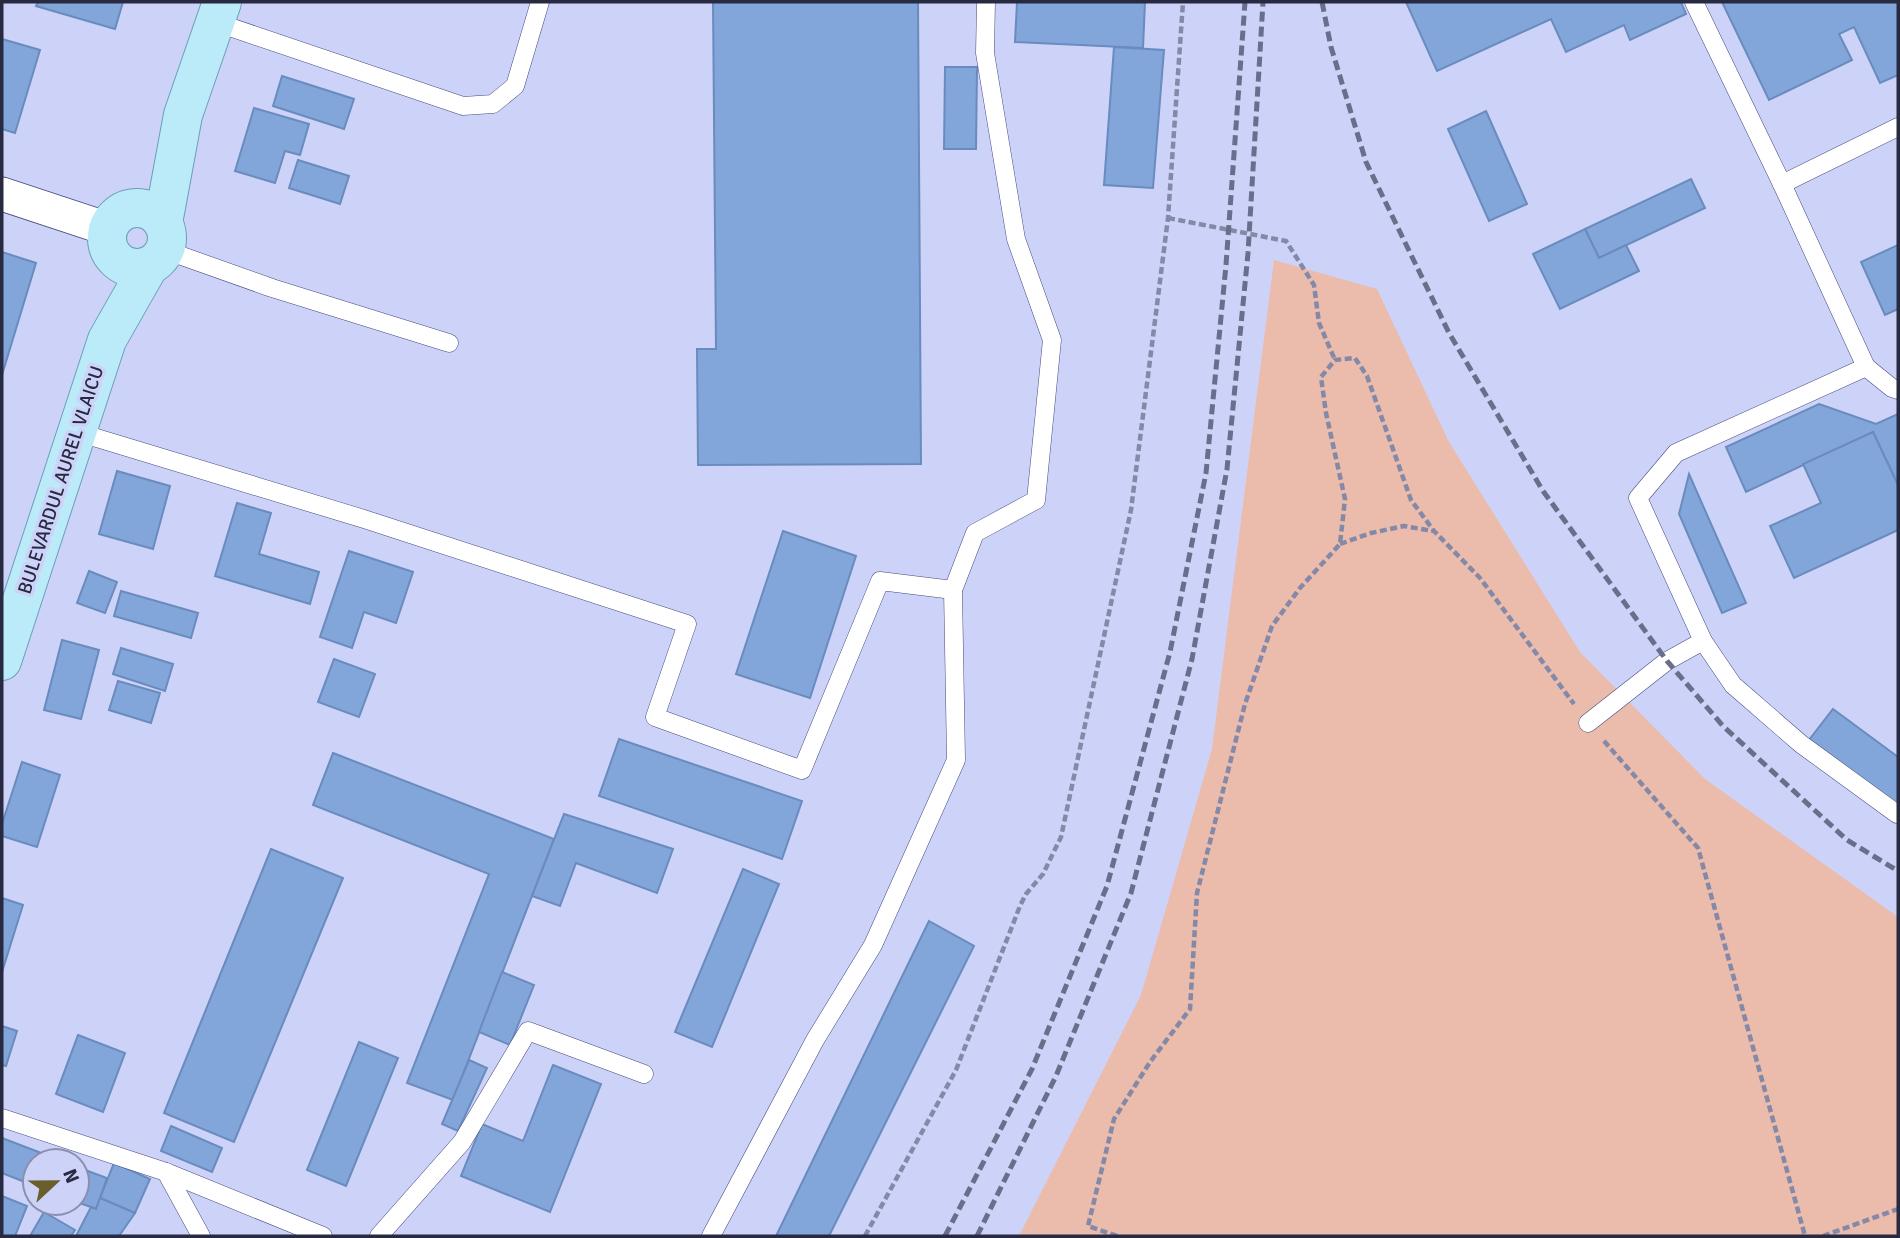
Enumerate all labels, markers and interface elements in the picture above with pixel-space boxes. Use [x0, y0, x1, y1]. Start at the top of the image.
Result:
street label: BULEVARDUL AUREL VLAICU [13, 363, 109, 597]
north arrow [21, 1147, 91, 1217]
text: N [57, 1165, 84, 1187]

